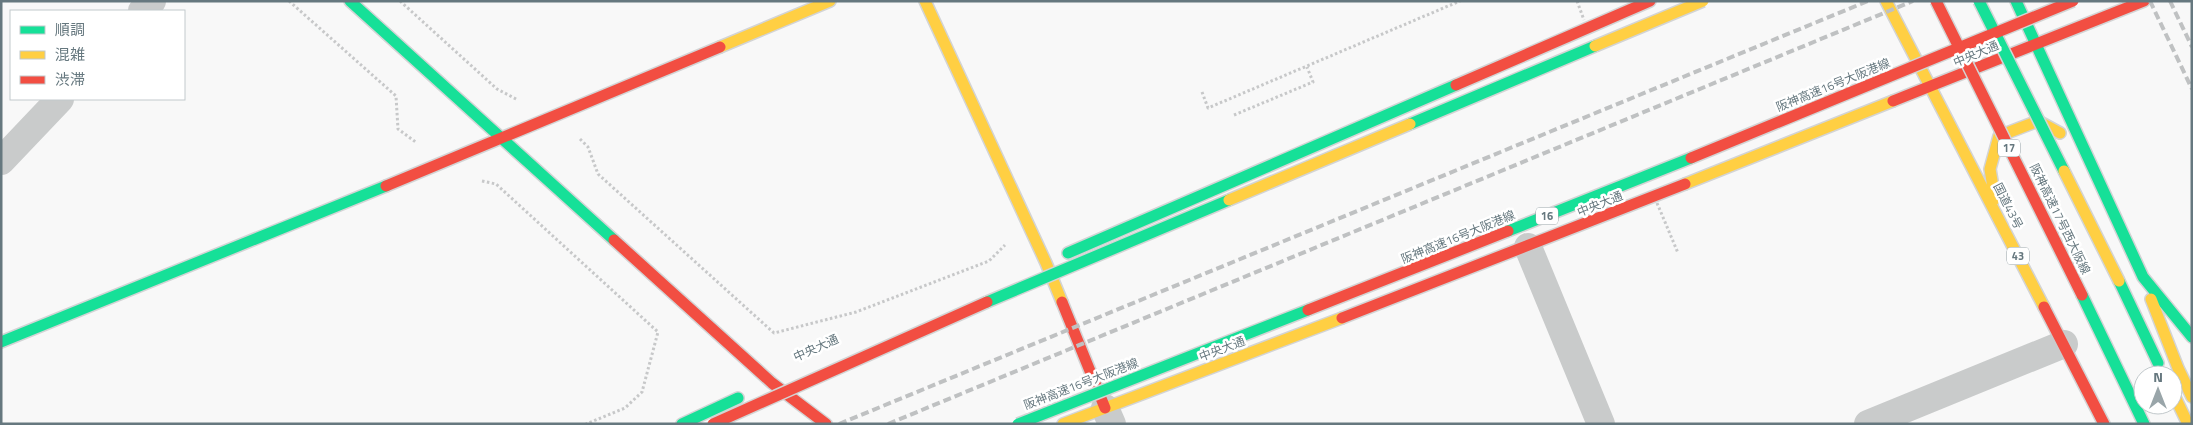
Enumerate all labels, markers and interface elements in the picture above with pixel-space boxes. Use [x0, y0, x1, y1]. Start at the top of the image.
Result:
legend [10, 10, 185, 100]
text: 順調 [55, 18, 85, 41]
street label: 中央大通 [1950, 35, 2002, 72]
text: 混雑 [55, 43, 85, 66]
street label: 阪神高速16号大阪港線 [1773, 53, 1893, 116]
text: 渋滞 [55, 68, 85, 91]
road number: 17 [1998, 140, 2020, 156]
street label: 阪神高速17号西大阪線 [2025, 160, 2096, 278]
street label: 国道43号 [1989, 179, 2028, 232]
street label: 中央大通 [1574, 186, 1626, 221]
street label: 阪神高速16号大阪港線 [1398, 205, 1518, 268]
road number: 16 [1536, 208, 1558, 225]
road number: 43 [2007, 248, 2029, 264]
street label: 中央大通 [790, 329, 842, 366]
street label: 中央大通 [1196, 331, 1248, 366]
street label: 阪神高速16号大阪港線 [1021, 353, 1141, 414]
north arrow [2133, 365, 2183, 415]
text: N [2153, 366, 2163, 387]

